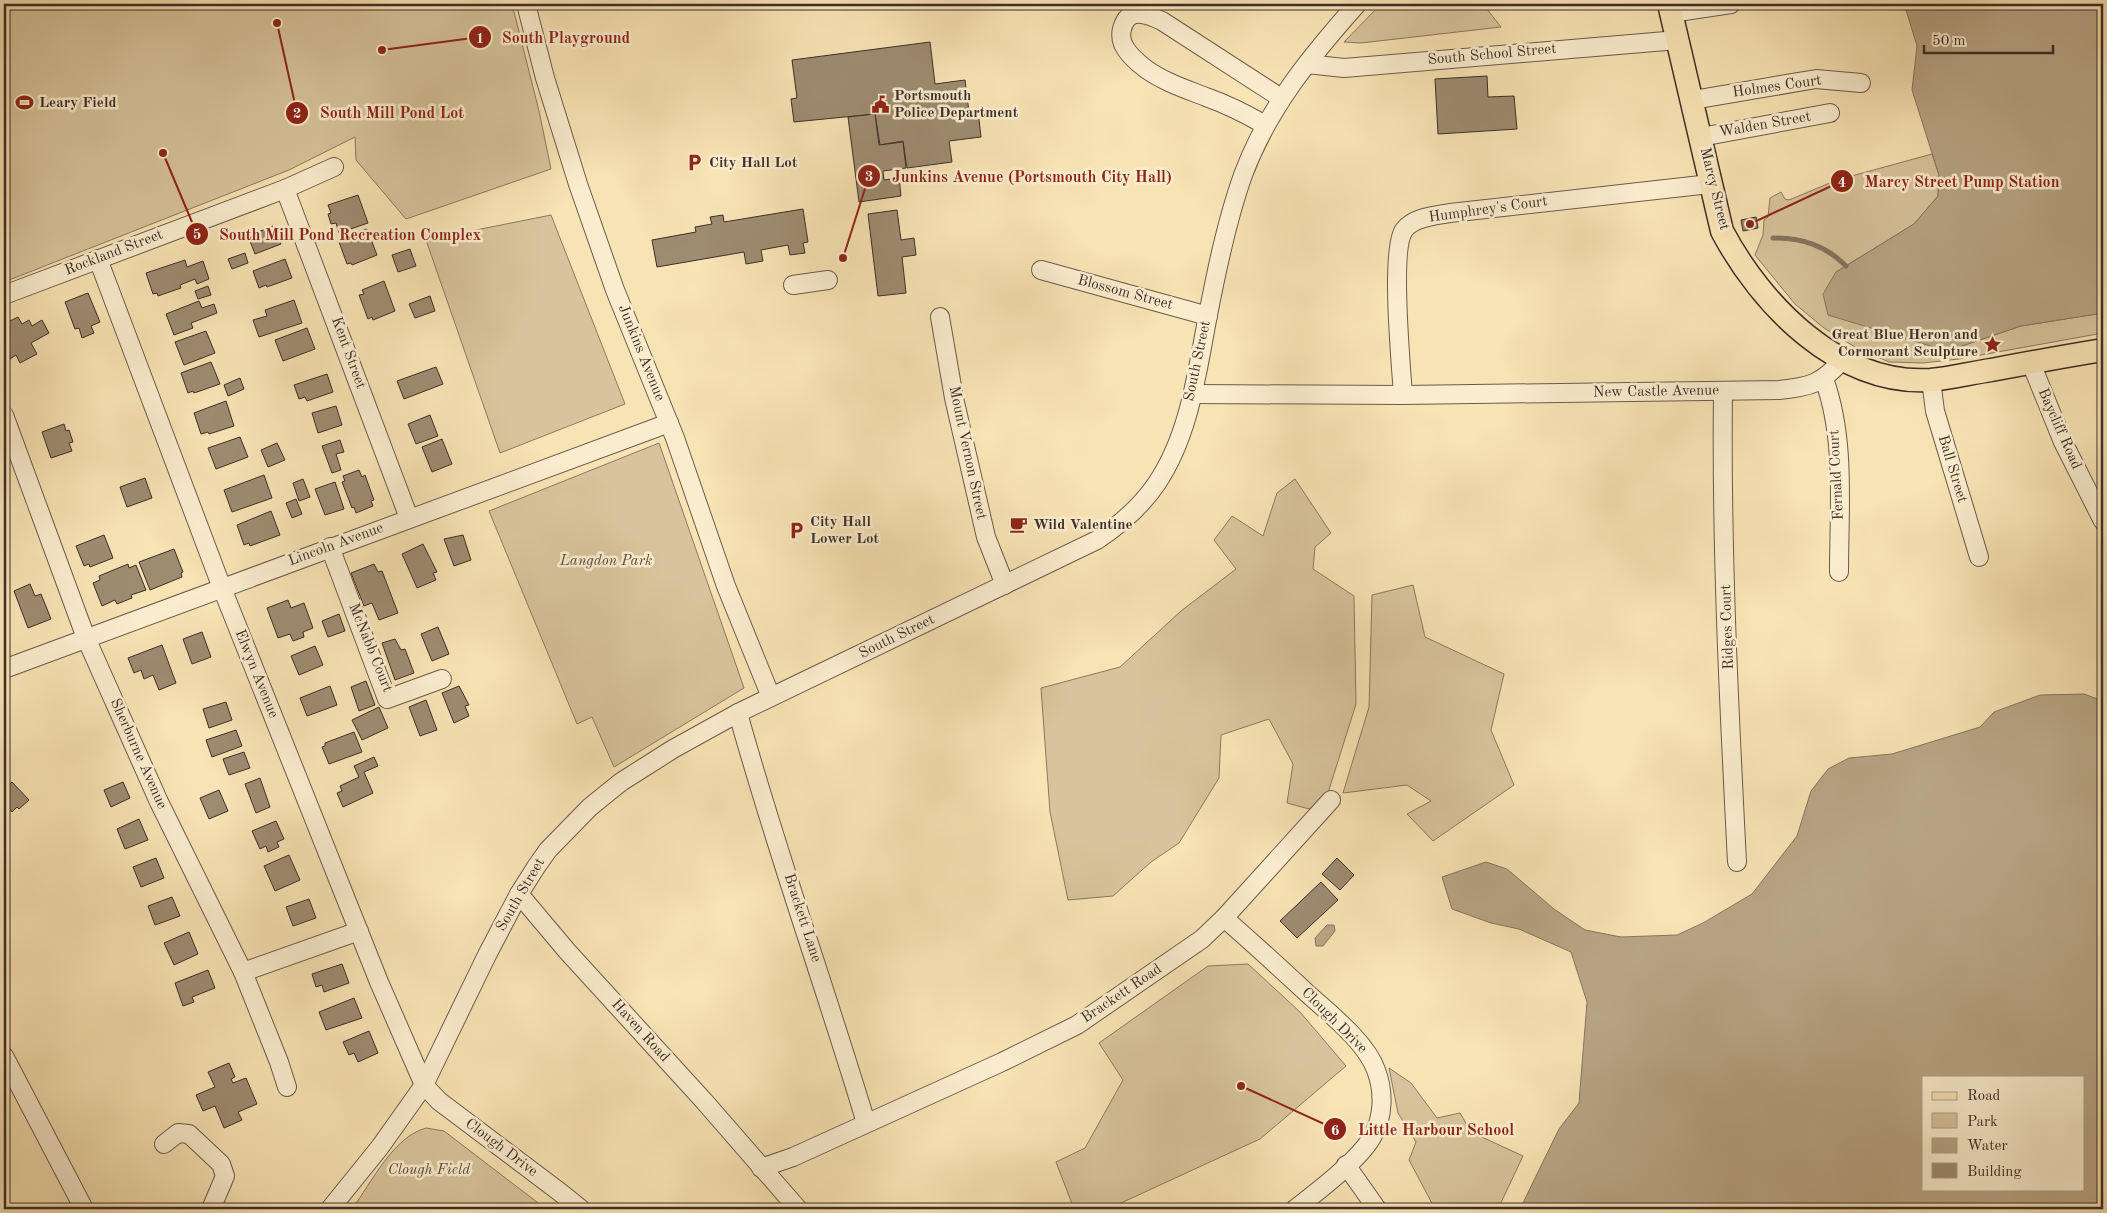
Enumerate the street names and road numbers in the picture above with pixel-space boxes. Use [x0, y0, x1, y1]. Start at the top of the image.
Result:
street label: South School Street [1427, 42, 1557, 68]
street label: Holmes Court [1732, 73, 1822, 101]
street label: Walden Street [1718, 110, 1812, 140]
street label: Marcy Street [1696, 146, 1732, 232]
street label: Humphrey's Court [1428, 194, 1548, 226]
street label: Rockland Street [63, 227, 165, 279]
street label: Blossom Street [1076, 273, 1174, 313]
street label: Junkins Avenue [615, 303, 667, 403]
street label: Kent Street [328, 315, 368, 391]
street label: South Street [1182, 319, 1214, 403]
street label: New Castle Avenue [1593, 383, 1719, 401]
street label: Mount Vernon Street [945, 385, 989, 521]
street label: Baycliff Road [2034, 386, 2084, 472]
street label: Fernald Court [1827, 429, 1847, 521]
street label: Ball Street [1935, 433, 1969, 505]
street label: Lincoln Avenue [286, 521, 386, 569]
street label: Ridges Court [1719, 584, 1737, 670]
street label: McNabb Court [345, 601, 395, 695]
street label: South Street [857, 612, 937, 662]
street label: Elwyn Avenue [231, 628, 281, 720]
street label: Sherburne Avenue [107, 697, 169, 812]
street label: South Street [494, 856, 548, 934]
street label: Brackett Lane [781, 872, 823, 964]
street label: Brackett Road [1079, 962, 1165, 1026]
street label: Clough Drive [1298, 985, 1370, 1057]
street label: Haven Road [608, 997, 672, 1065]
street label: Clough Drive [462, 1116, 540, 1180]

